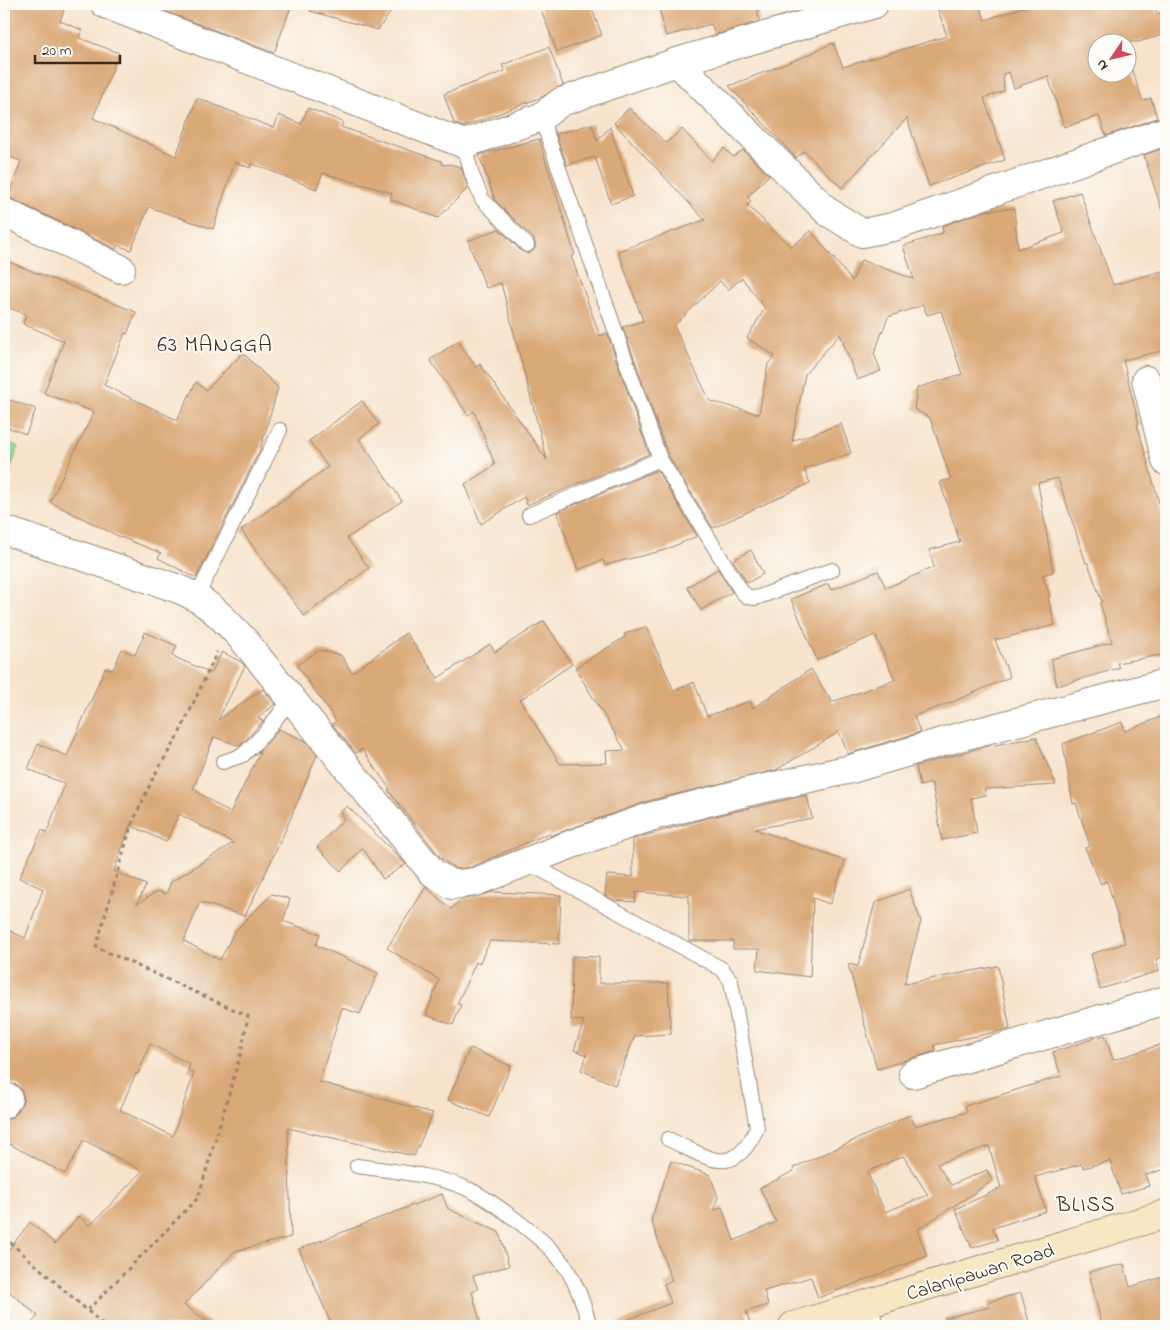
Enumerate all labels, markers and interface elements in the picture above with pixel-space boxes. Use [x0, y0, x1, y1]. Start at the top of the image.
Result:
scale bar [35, 32, 120, 64]
north arrow [1088, 32, 1138, 82]
text: 20 m [42, 40, 72, 62]
text: N [1091, 55, 1114, 74]
district label: 63 MANGGA [157, 330, 273, 362]
district label: BLISS [1056, 1191, 1115, 1221]
street label: Calanipawan Road [903, 1237, 1058, 1310]

